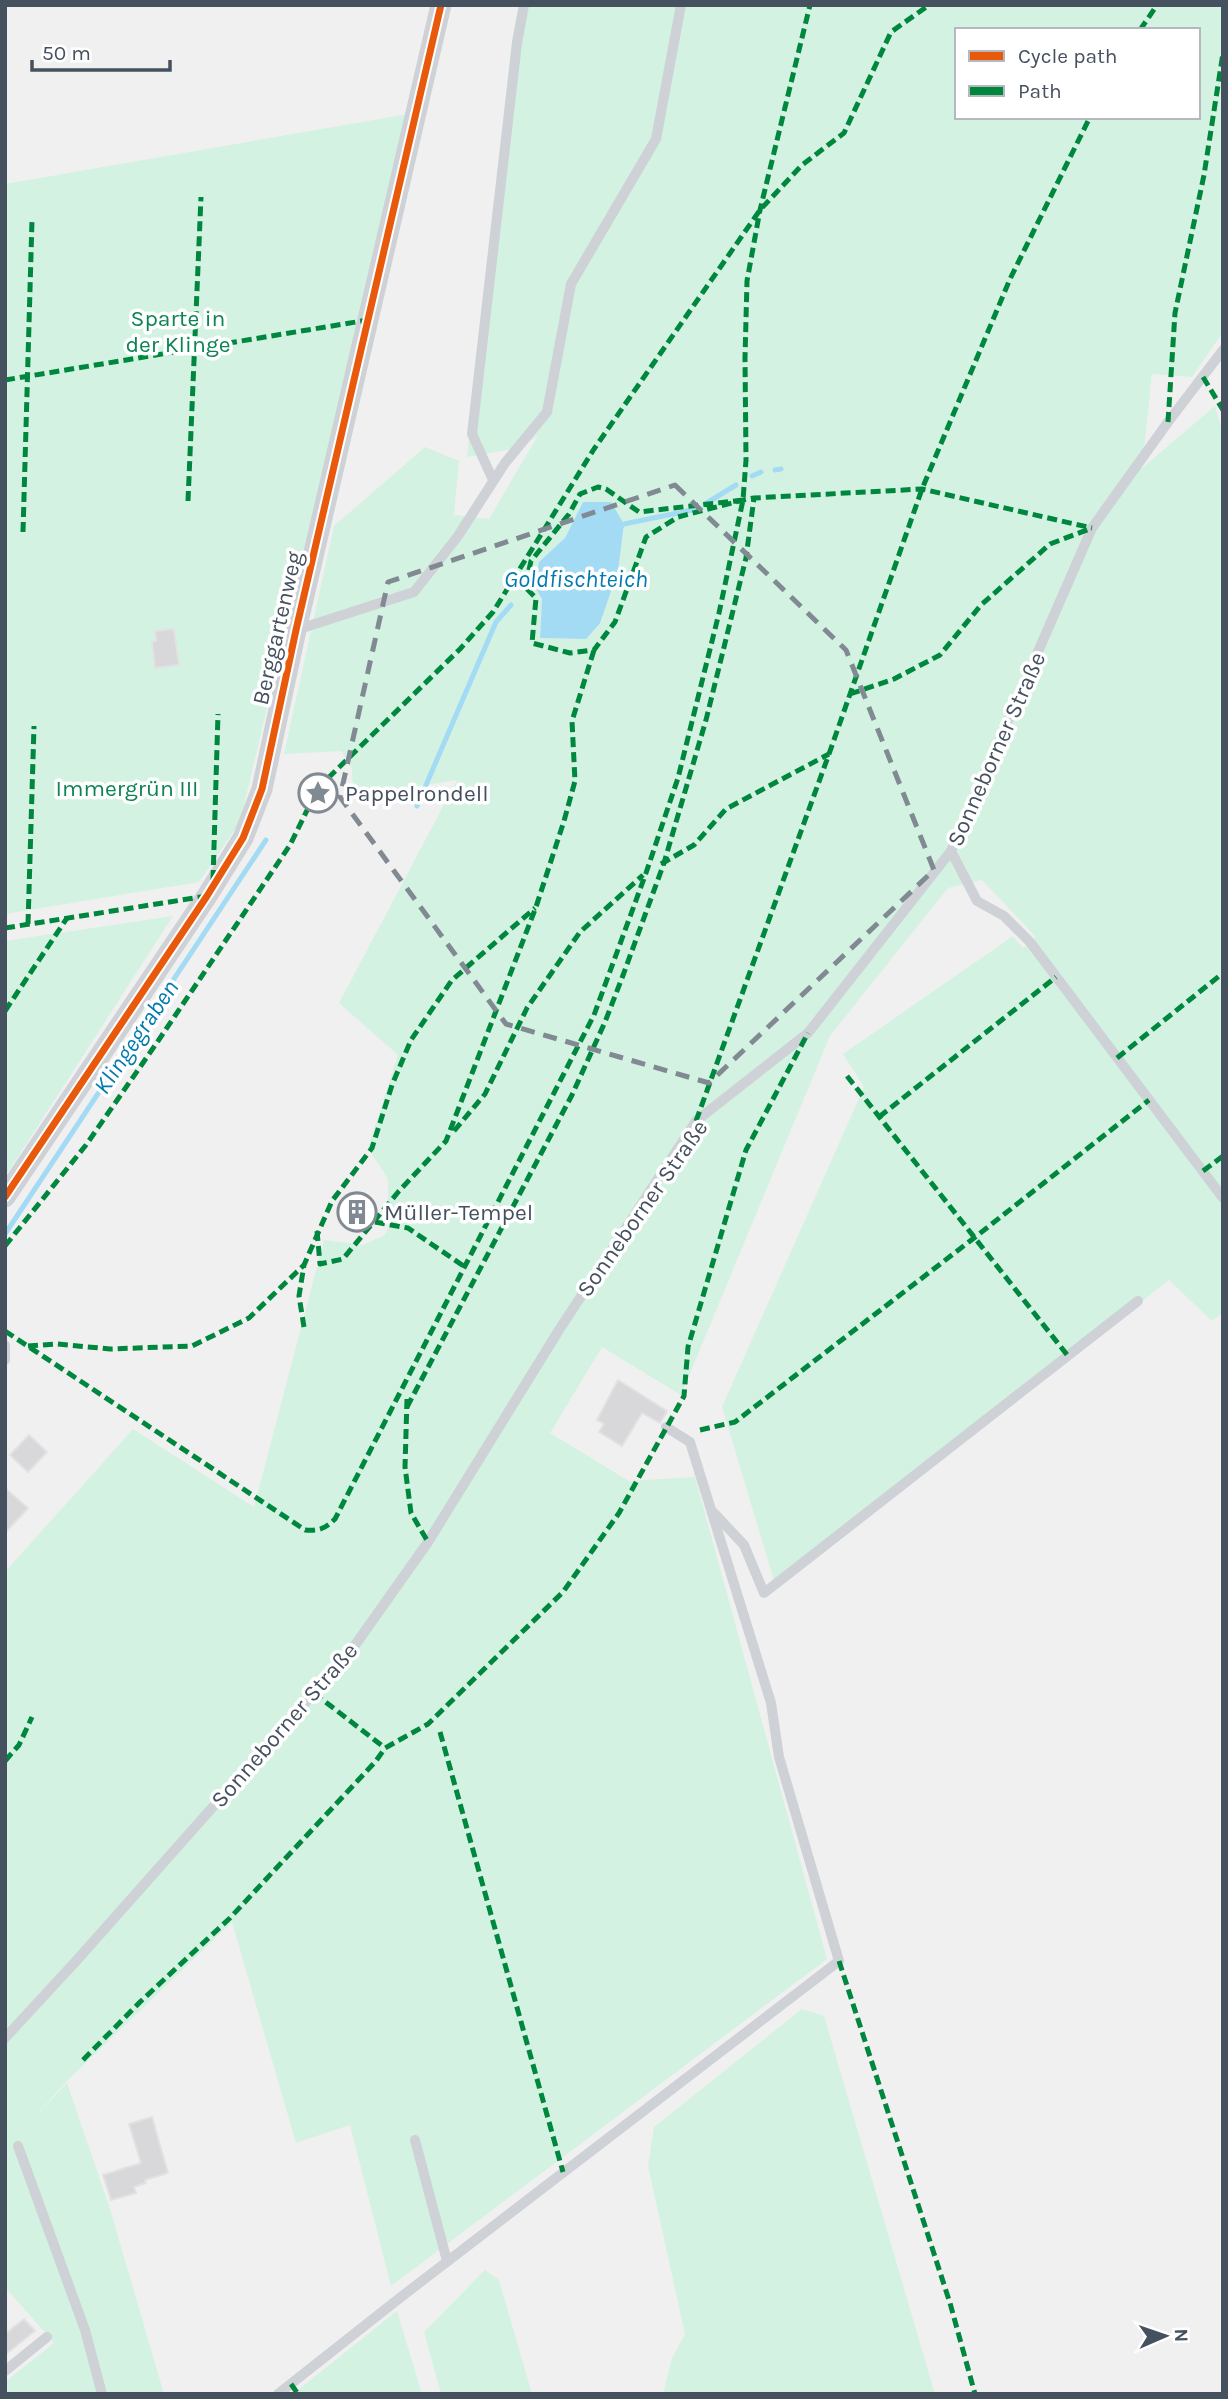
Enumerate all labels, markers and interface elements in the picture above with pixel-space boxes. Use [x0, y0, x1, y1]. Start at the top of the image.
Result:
scale bar [32, 28, 170, 72]
legend [955, 28, 1200, 119]
text: 50 m [42, 41, 91, 65]
text: Cycle path [1018, 44, 1118, 68]
text: Path [1018, 79, 1062, 103]
park label: Sparte in der Klinge [125, 305, 231, 358]
street label: Berggartenweg [247, 549, 308, 708]
water label: Goldfischteich [504, 565, 648, 593]
street label: Sonneborner Straße [942, 648, 1051, 850]
place icon: Pappelrondell [297, 772, 339, 814]
park label: Immergrün III [55, 775, 199, 802]
place label: Pappelrondell [345, 780, 489, 807]
water label: Klingegraben [88, 975, 184, 1099]
street label: Sonneborner Straße [571, 1115, 714, 1302]
building icon: Müller-Tempel [336, 1191, 378, 1233]
place label: Müller-Tempel [384, 1199, 533, 1226]
street label: Sonneborner Straße [205, 1637, 363, 1813]
north arrow [1130, 2301, 1200, 2371]
text: N [1170, 2328, 1192, 2343]

